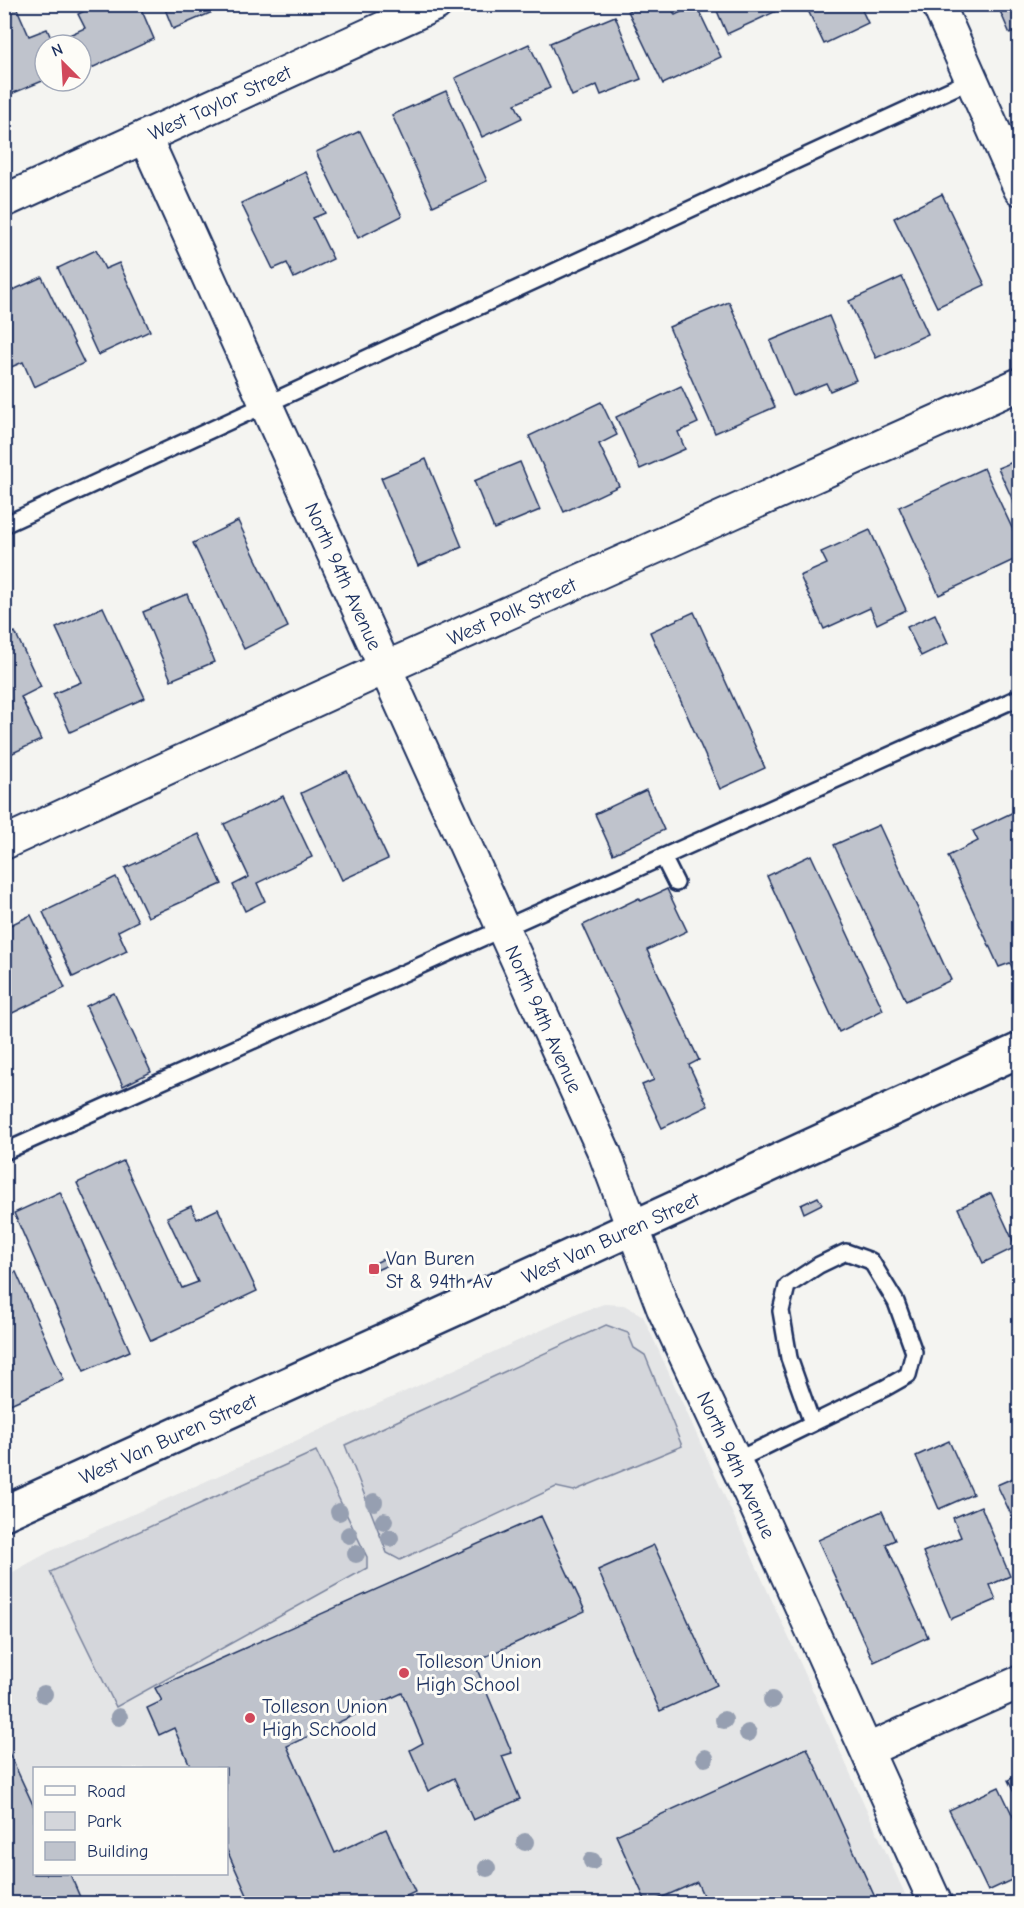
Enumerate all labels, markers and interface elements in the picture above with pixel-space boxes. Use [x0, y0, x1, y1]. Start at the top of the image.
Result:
north arrow [33, 33, 93, 93]
text: N [49, 40, 66, 61]
street label: West Taylor Street [145, 60, 296, 146]
street label: North 94th Avenue [300, 499, 386, 654]
street label: West Polk Street [444, 573, 581, 651]
street label: North 94th Avenue [500, 942, 587, 1096]
street label: West Van Buren Street [518, 1187, 704, 1289]
place label: Van Buren St & 94th Av [386, 1247, 493, 1293]
marker: Van Buren St & 94th Av [367, 1262, 381, 1276]
street label: West Van Buren Street [76, 1388, 262, 1489]
street label: North 94th Avenue [692, 1388, 780, 1542]
place label: Tolleson Union High School [416, 1650, 542, 1696]
marker: Tolleson Union High School [397, 1666, 411, 1680]
place label: Tolleson Union High Schoold [262, 1695, 388, 1741]
marker: Tolleson Union High Schoold [243, 1711, 257, 1725]
legend [33, 1767, 228, 1875]
text: Road [87, 1781, 126, 1802]
text: Park [87, 1811, 122, 1832]
text: Building [87, 1841, 149, 1862]

